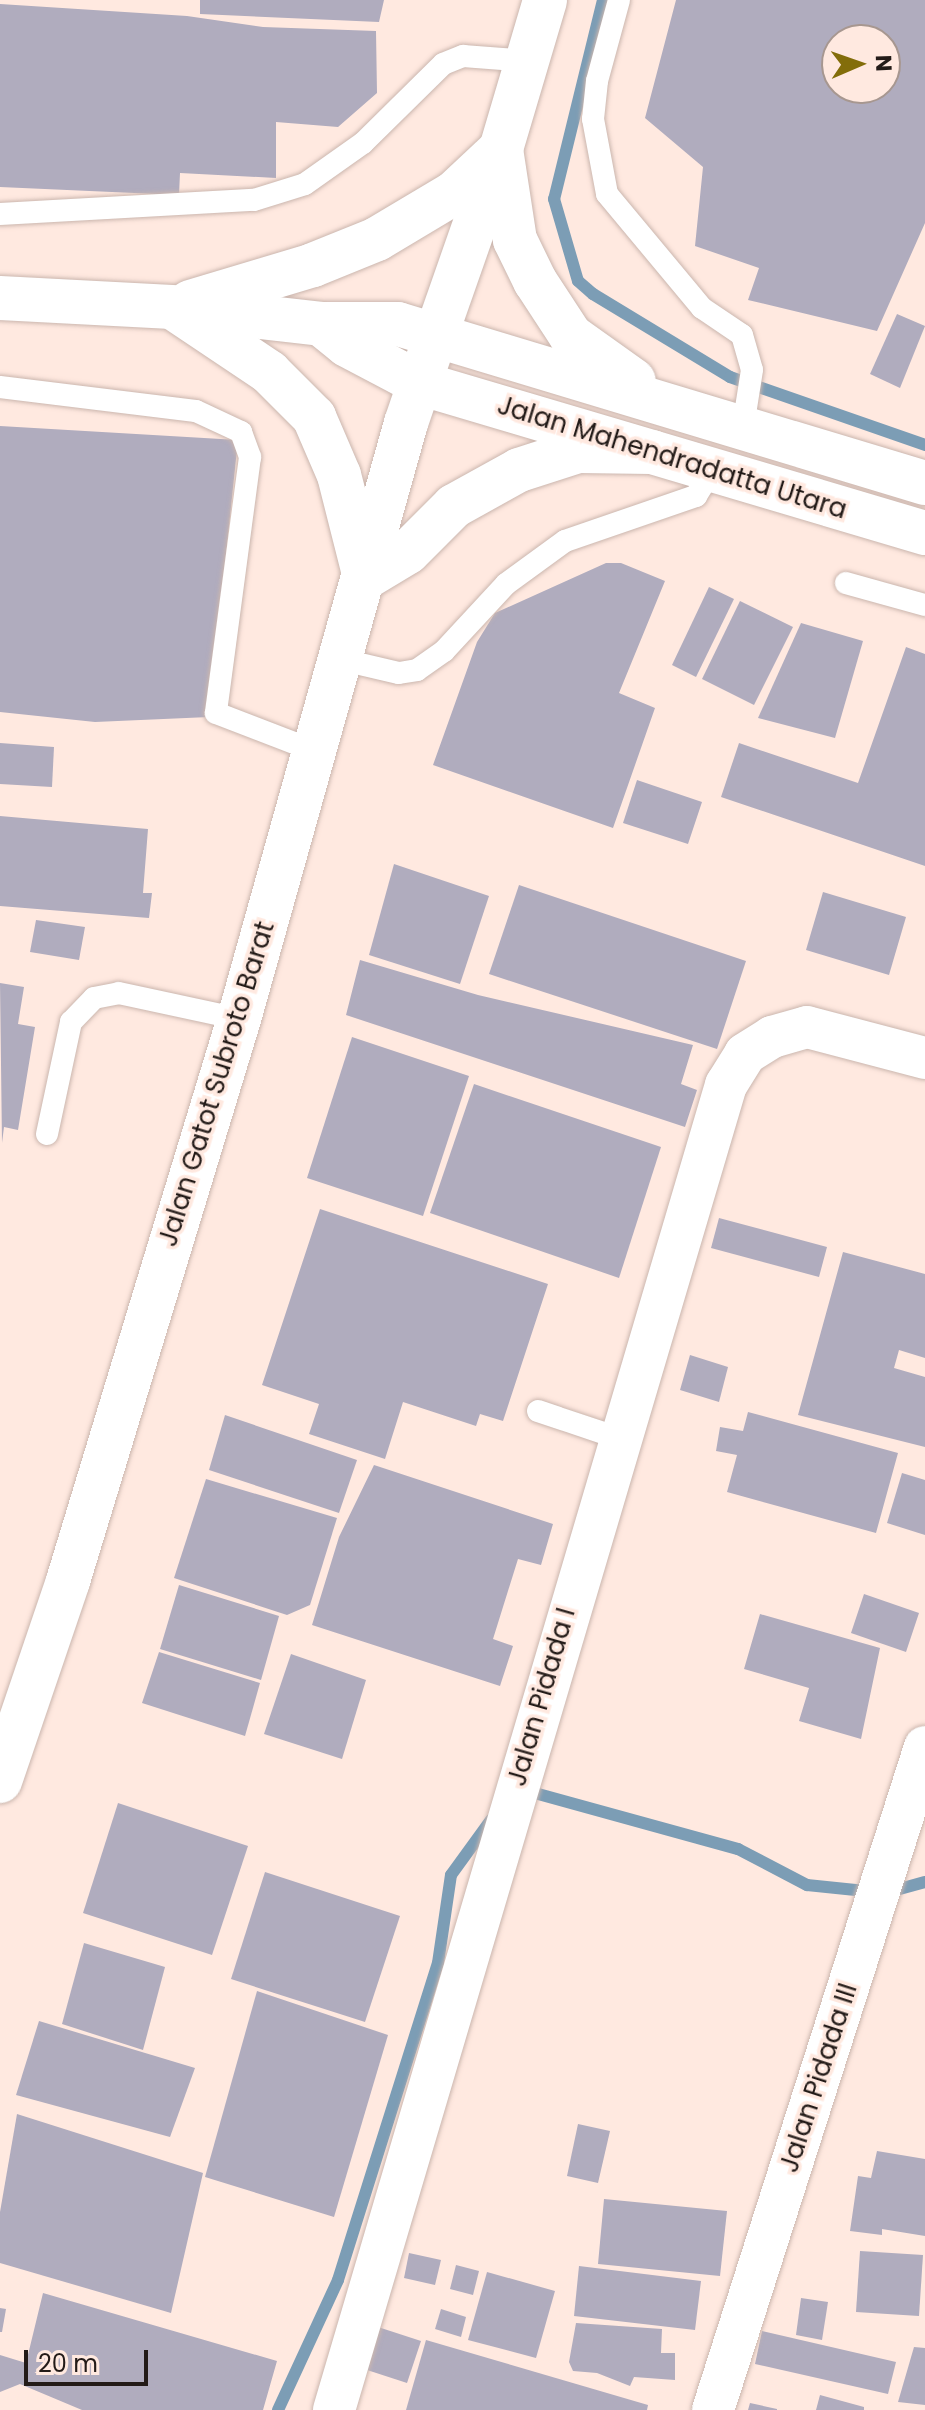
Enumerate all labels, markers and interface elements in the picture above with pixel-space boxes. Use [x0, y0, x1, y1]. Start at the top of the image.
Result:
north arrow [821, 24, 901, 104]
text: N [868, 54, 899, 72]
street label: Jalan Mahendradatta Utara [494, 390, 850, 526]
street label: Jalan Gatot Subroto Barat [153, 918, 281, 1250]
street label: Jalan Pidada I [502, 1604, 582, 1790]
street label: Jalan Pidada III [774, 1980, 864, 2176]
scale bar [28, 2334, 152, 2384]
text: 20 m [38, 2347, 98, 2380]

